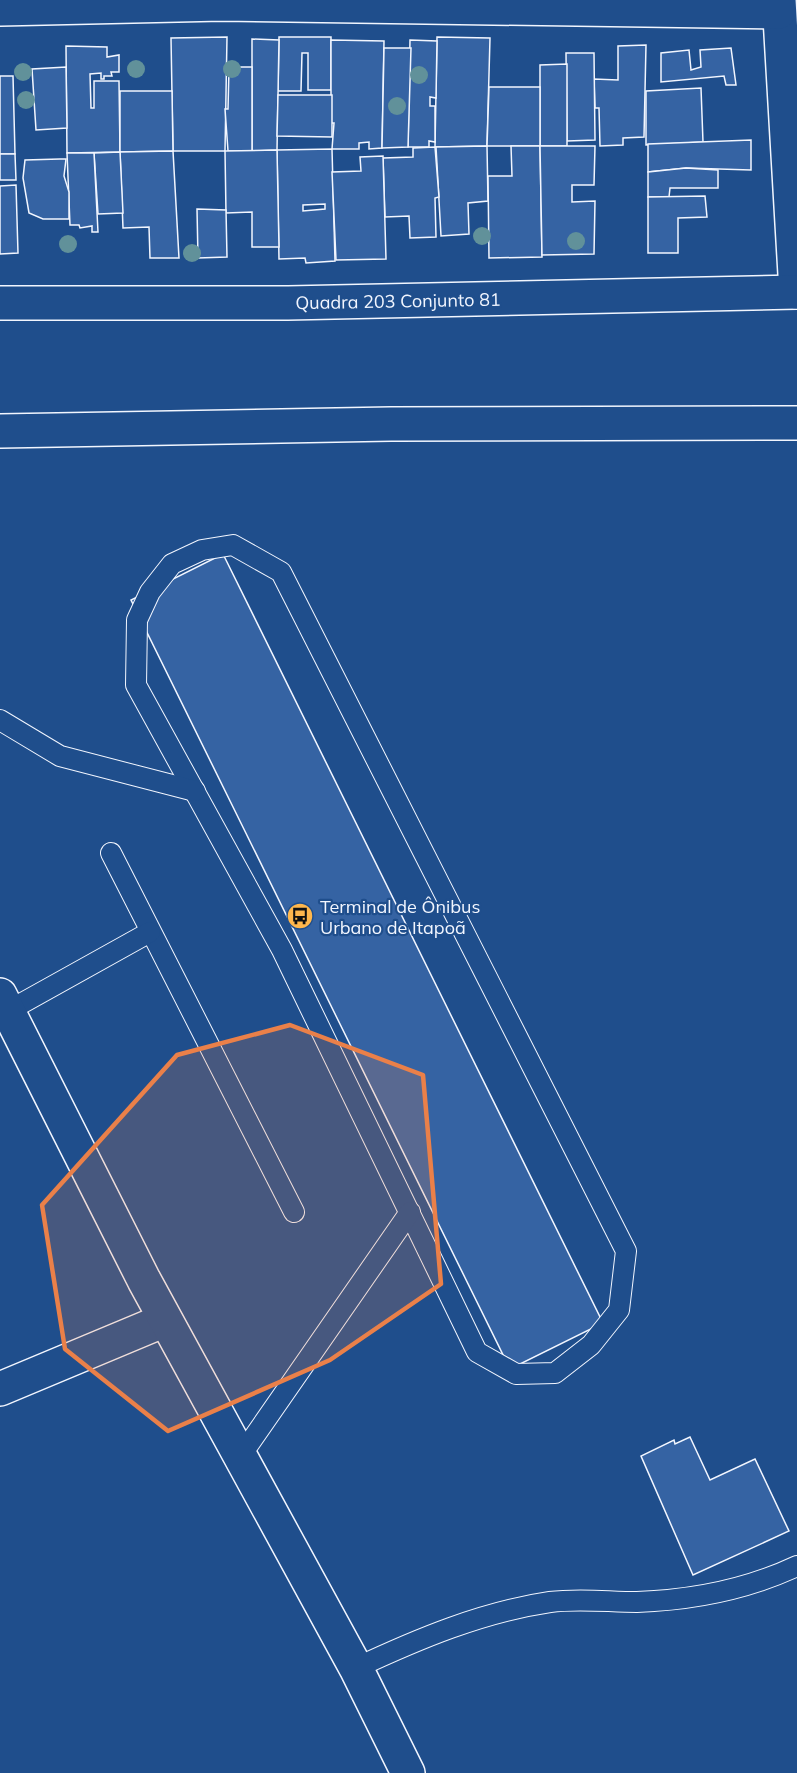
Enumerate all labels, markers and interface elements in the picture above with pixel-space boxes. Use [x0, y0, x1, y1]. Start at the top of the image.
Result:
street label: Quadra 203 Conjunto 81 [295, 288, 501, 314]
place label: Terminal de Ônibus Urbano de Itapoã [320, 895, 480, 939]
bus stop icon: Terminal de Ônibus Urbano de Itapoã [285, 901, 315, 931]

